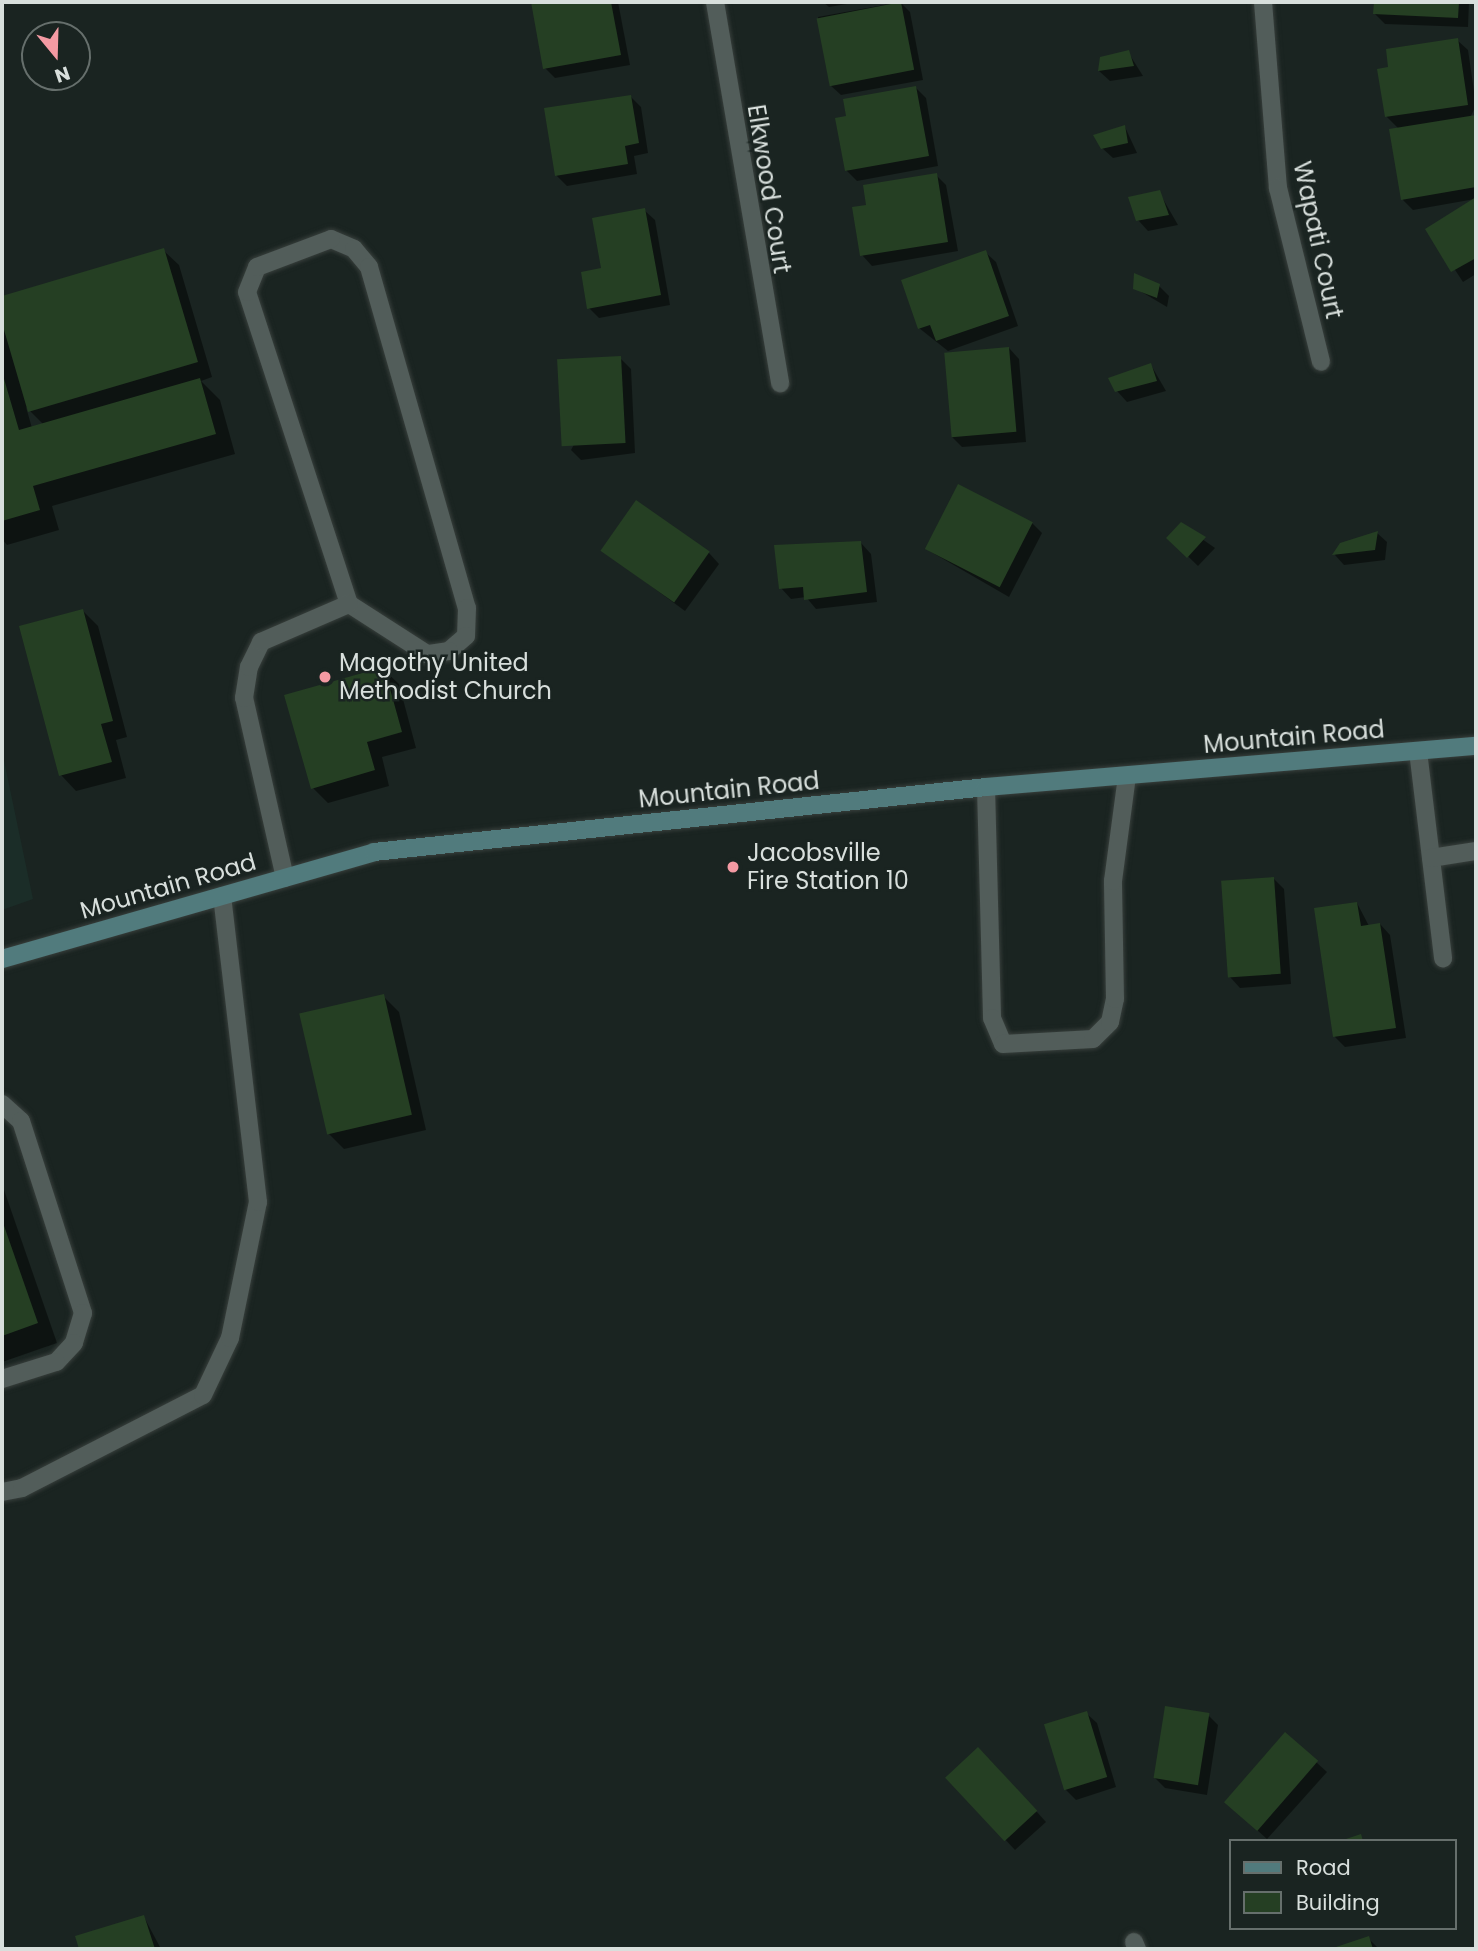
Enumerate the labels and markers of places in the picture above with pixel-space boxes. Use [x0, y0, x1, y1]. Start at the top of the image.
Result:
place label: Magothy United Methodist Church [339, 649, 552, 705]
marker: Magothy United Methodist Church [317, 669, 333, 685]
place label: Jacobsville Fire Station 10 [747, 839, 909, 895]
marker: Jacobsville Fire Station 10 [725, 859, 741, 875]

